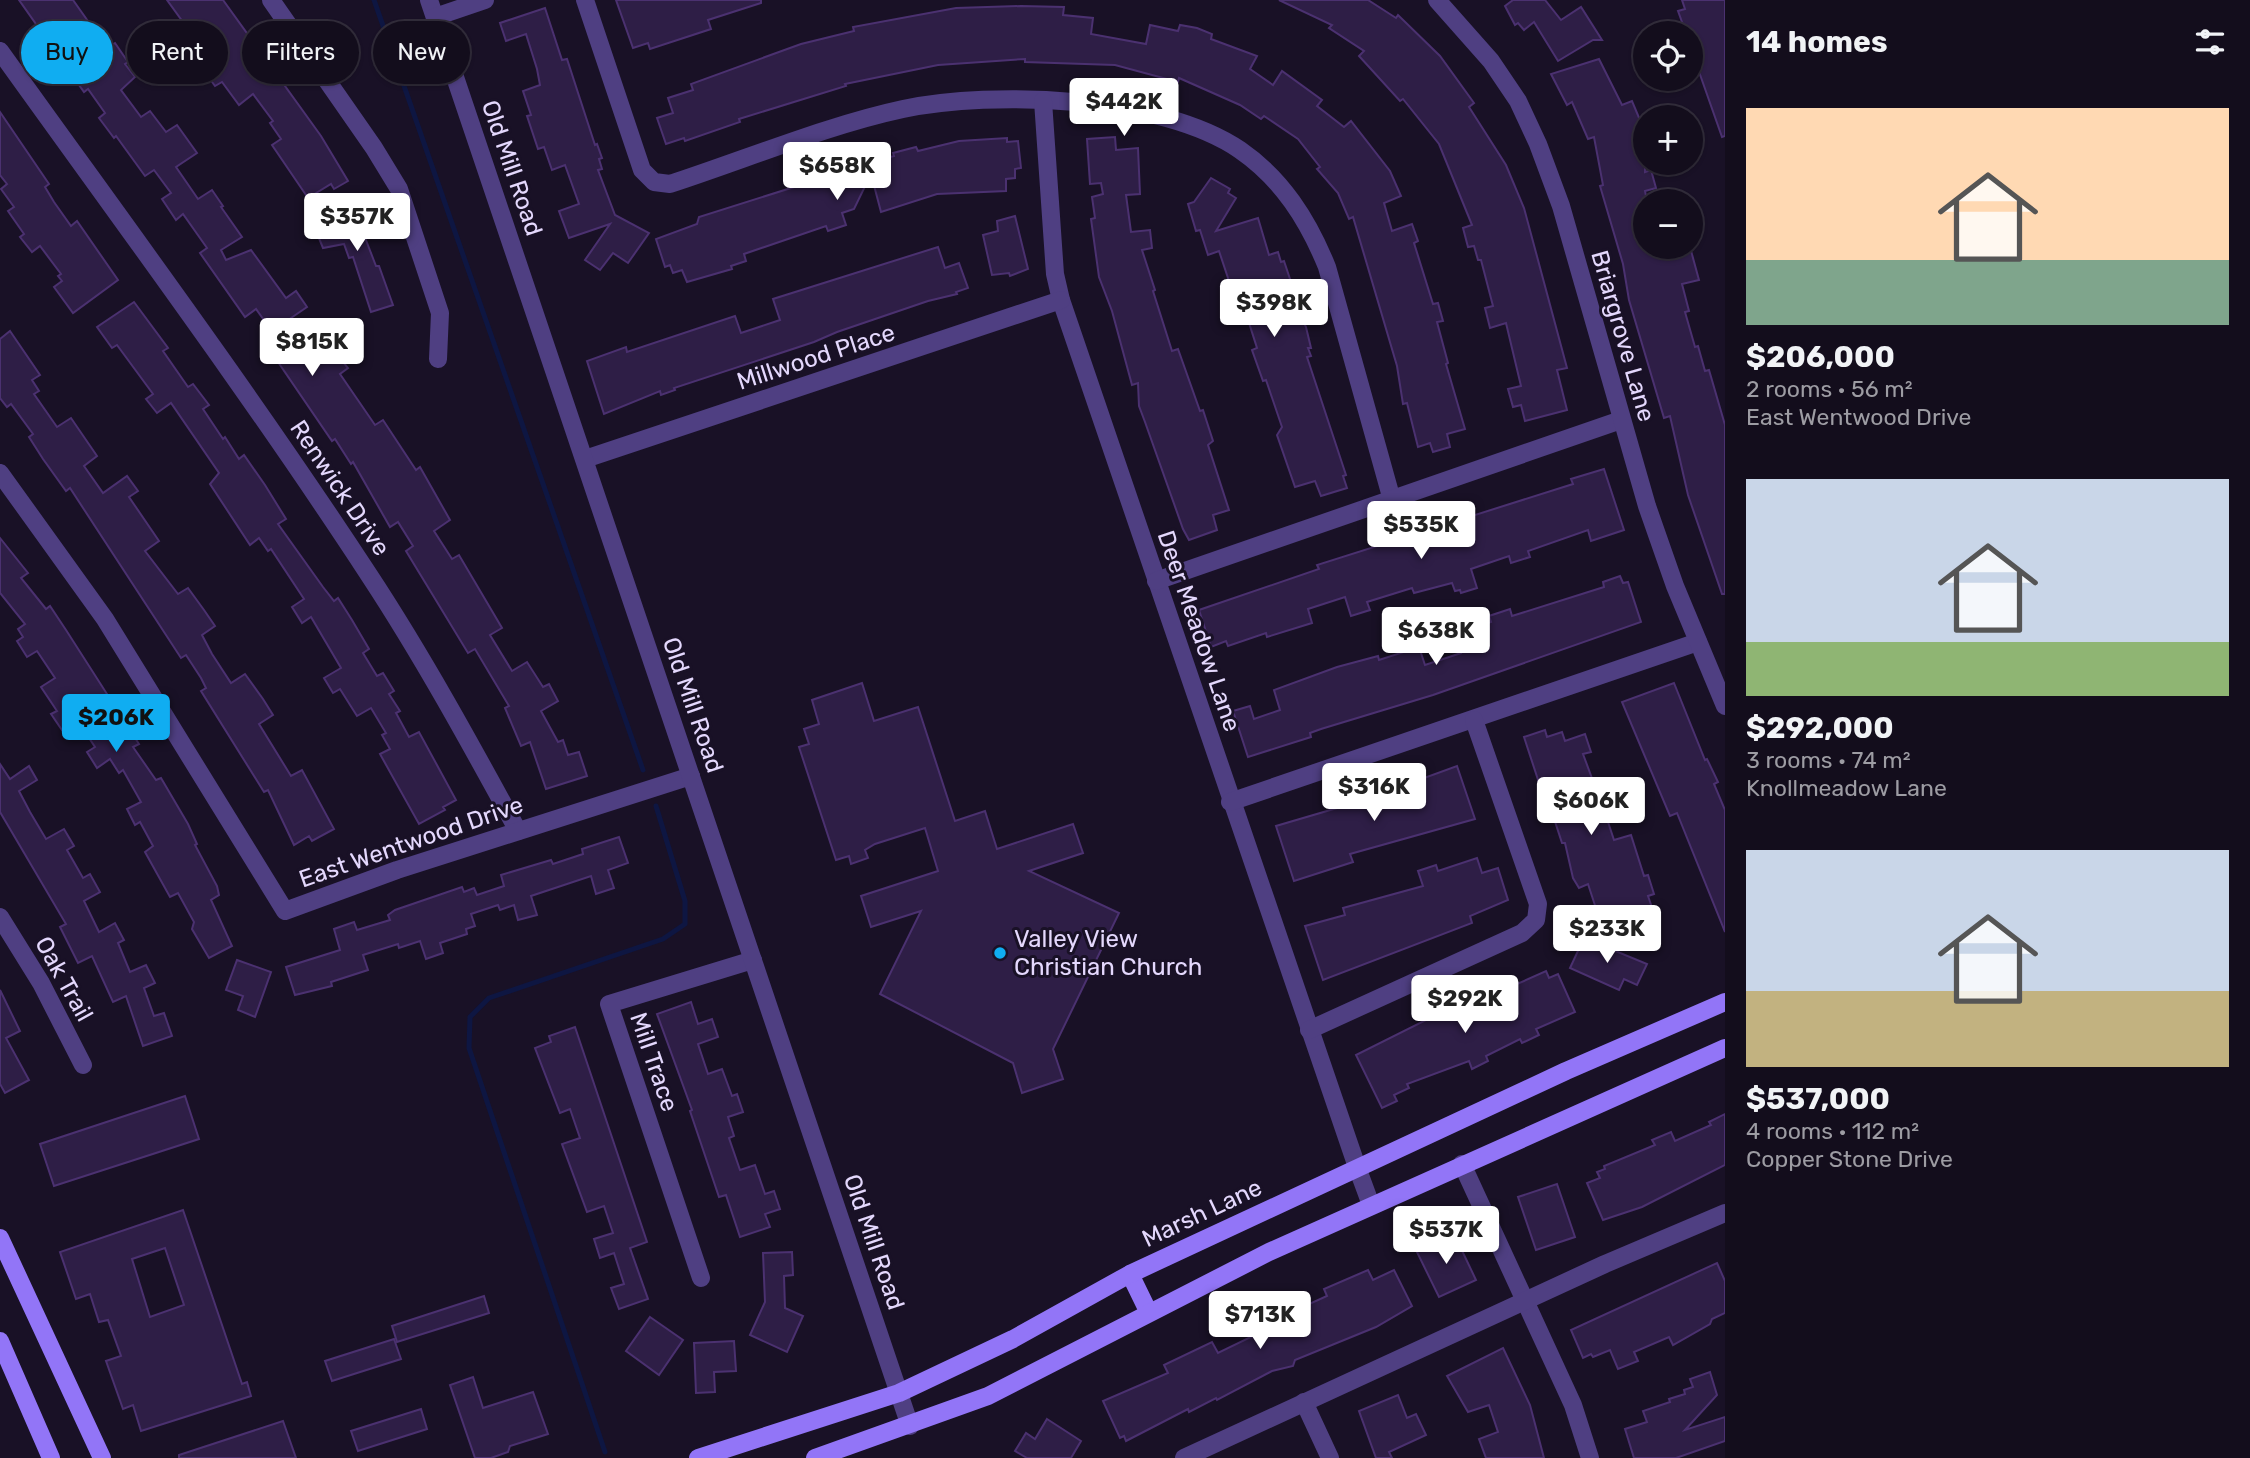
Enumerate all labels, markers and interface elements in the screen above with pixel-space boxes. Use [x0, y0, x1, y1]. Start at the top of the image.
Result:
chip: Buy [21, 21, 113, 84]
chip: Rent [127, 21, 228, 84]
chip: Filters [242, 21, 359, 84]
chip: New [373, 21, 470, 84]
map controls [1633, 21, 1703, 259]
button: locate [1633, 21, 1703, 91]
icon: filters [2191, 23, 2229, 61]
text: 14 homes [1746, 24, 1888, 60]
pin: $442K [1075, 78, 1173, 138]
text: $442K [1086, 87, 1162, 115]
street label: Old Mill Road [476, 97, 548, 239]
button: + [1633, 105, 1703, 175]
pin: $658K [788, 142, 886, 202]
text: $658K [799, 151, 875, 179]
icon: home [1925, 154, 2051, 280]
button: − [1633, 189, 1703, 259]
pin: $357K [308, 194, 406, 253]
text: $357K [320, 202, 394, 230]
street label: Briargrove Lane [1585, 247, 1661, 425]
pin: $398K [1225, 280, 1323, 339]
text: $398K [1236, 288, 1312, 316]
pin: $815K [263, 318, 361, 378]
street label: Millwood Place [734, 318, 898, 396]
text: $815K [276, 327, 348, 355]
text: $206,000 [1746, 339, 1895, 375]
text: 2 rooms · 56 m² [1746, 375, 1913, 403]
text: East Wentwood Drive [1746, 403, 1971, 431]
street label: Renwick Drive [284, 415, 396, 561]
pin: $535K [1372, 502, 1470, 561]
text: $535K [1383, 510, 1459, 538]
icon: home [1925, 525, 2051, 651]
street label: Deer Meadow Lane [1151, 527, 1247, 735]
pin: $638K [1387, 608, 1485, 667]
text: $638K [1398, 616, 1474, 644]
street label: Old Mill Road [657, 634, 729, 776]
pin: $206K [67, 694, 165, 754]
text: $206K [78, 703, 154, 731]
text: $292,000 [1746, 710, 1894, 746]
text: 3 rooms · 74 m² [1746, 746, 1911, 774]
pin: $316K [1325, 764, 1423, 823]
text: $316K [1338, 772, 1410, 800]
text: Knollmeadow Lane [1746, 774, 1947, 802]
pin: $606K [1542, 778, 1640, 837]
text: $606K [1553, 786, 1629, 814]
street label: East Wentwood Drive [295, 790, 527, 894]
icon: home [1925, 896, 2051, 1022]
pin: $233K [1558, 906, 1656, 965]
text: $233K [1569, 914, 1645, 942]
place label: Valley View Christian Church [1014, 925, 1202, 981]
street label: Oak Trail [29, 932, 99, 1026]
marker: Valley View Christian Church [992, 945, 1008, 961]
pin: $292K [1416, 976, 1514, 1035]
text: $292K [1427, 984, 1503, 1012]
street label: Mill Trace [624, 1009, 684, 1115]
text: $537,000 [1746, 1081, 1890, 1117]
text: 4 rooms · 112 m² [1746, 1117, 1919, 1145]
text: Copper Stone Drive [1746, 1145, 1953, 1173]
street label: Old Mill Road [838, 1171, 910, 1313]
street label: Marsh Lane [1138, 1173, 1266, 1253]
pin: $537K [1397, 1206, 1495, 1266]
text: $537K [1409, 1215, 1483, 1243]
pin: $713K [1211, 1292, 1309, 1351]
text: $713K [1225, 1300, 1295, 1328]

